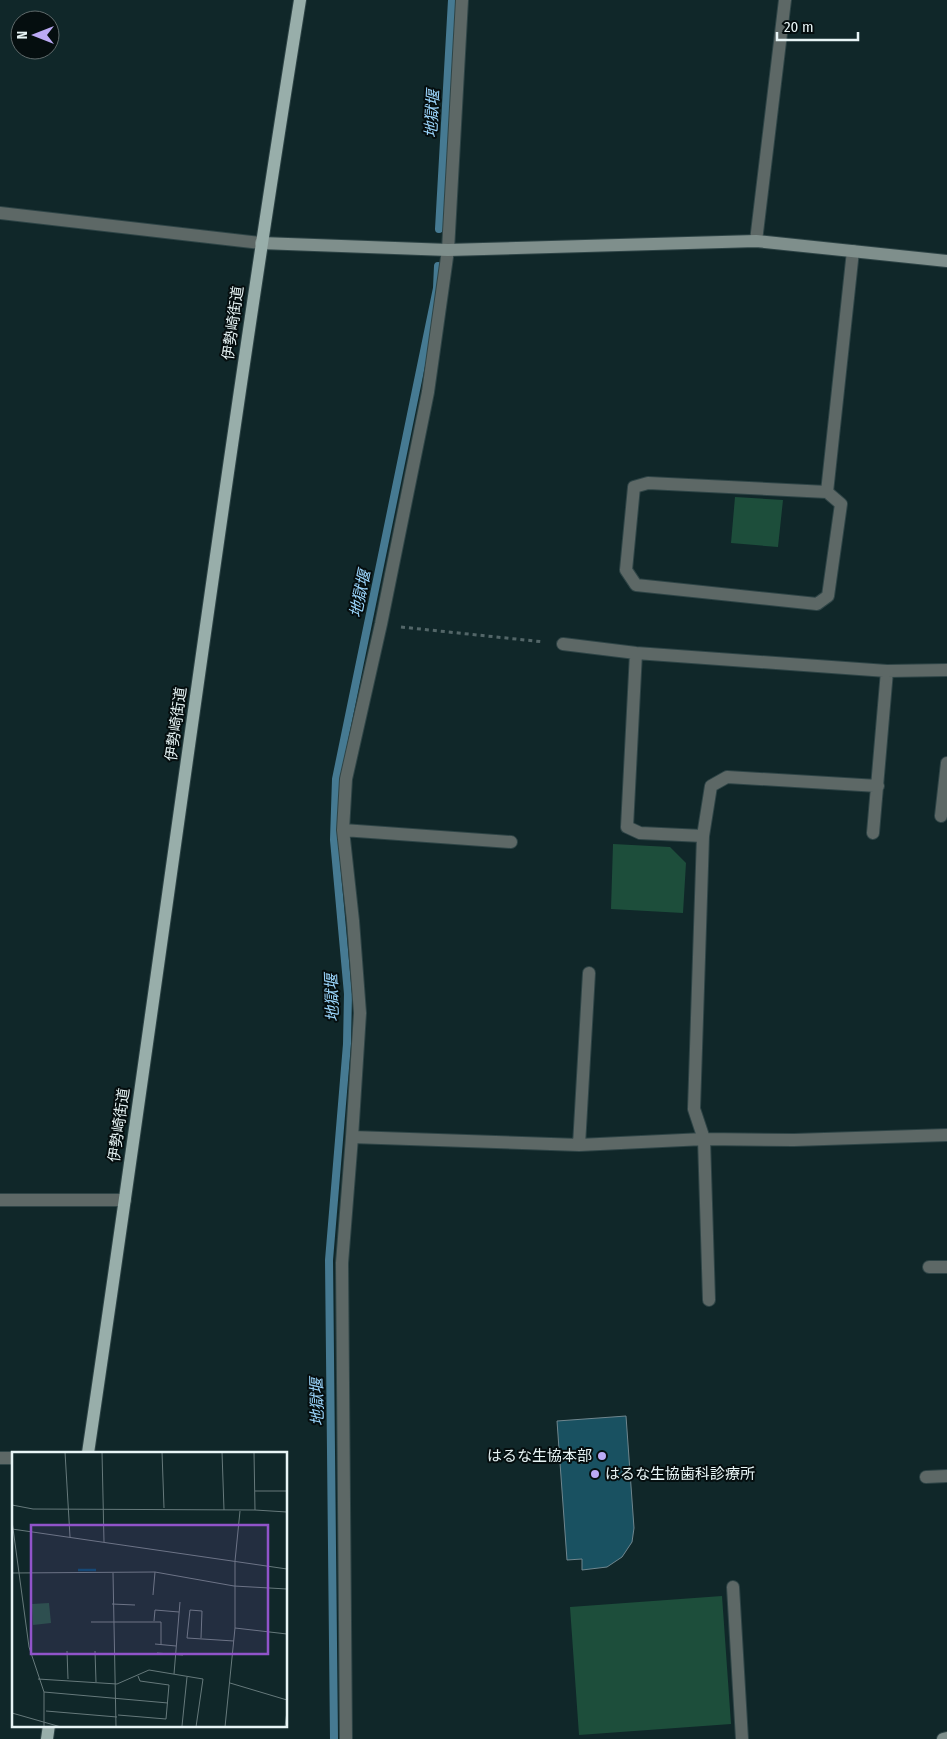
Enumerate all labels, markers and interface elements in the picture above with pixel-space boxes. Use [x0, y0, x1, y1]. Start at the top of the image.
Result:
north arrow [10, 10, 60, 60]
scale bar [777, 10, 858, 42]
text: 20 m [784, 18, 814, 36]
text: N [14, 31, 31, 39]
water label: 地獄堰 [421, 87, 443, 138]
street label: 伊勢崎街道 [219, 285, 247, 361]
water label: 地獄堰 [346, 566, 375, 619]
street label: 伊勢崎街道 [162, 686, 190, 762]
water label: 地獄堰 [322, 971, 342, 1022]
street label: 伊勢崎街道 [105, 1087, 133, 1163]
water label: 地獄堰 [307, 1375, 327, 1426]
place label: はるな生協本部 [487, 1447, 592, 1465]
marker: はるな生協本部 [596, 1450, 608, 1462]
inset map [12, 1452, 288, 1726]
place label: はるな生協歯科診療所 [605, 1465, 755, 1483]
marker: はるな生協歯科診療所 [589, 1468, 601, 1480]

